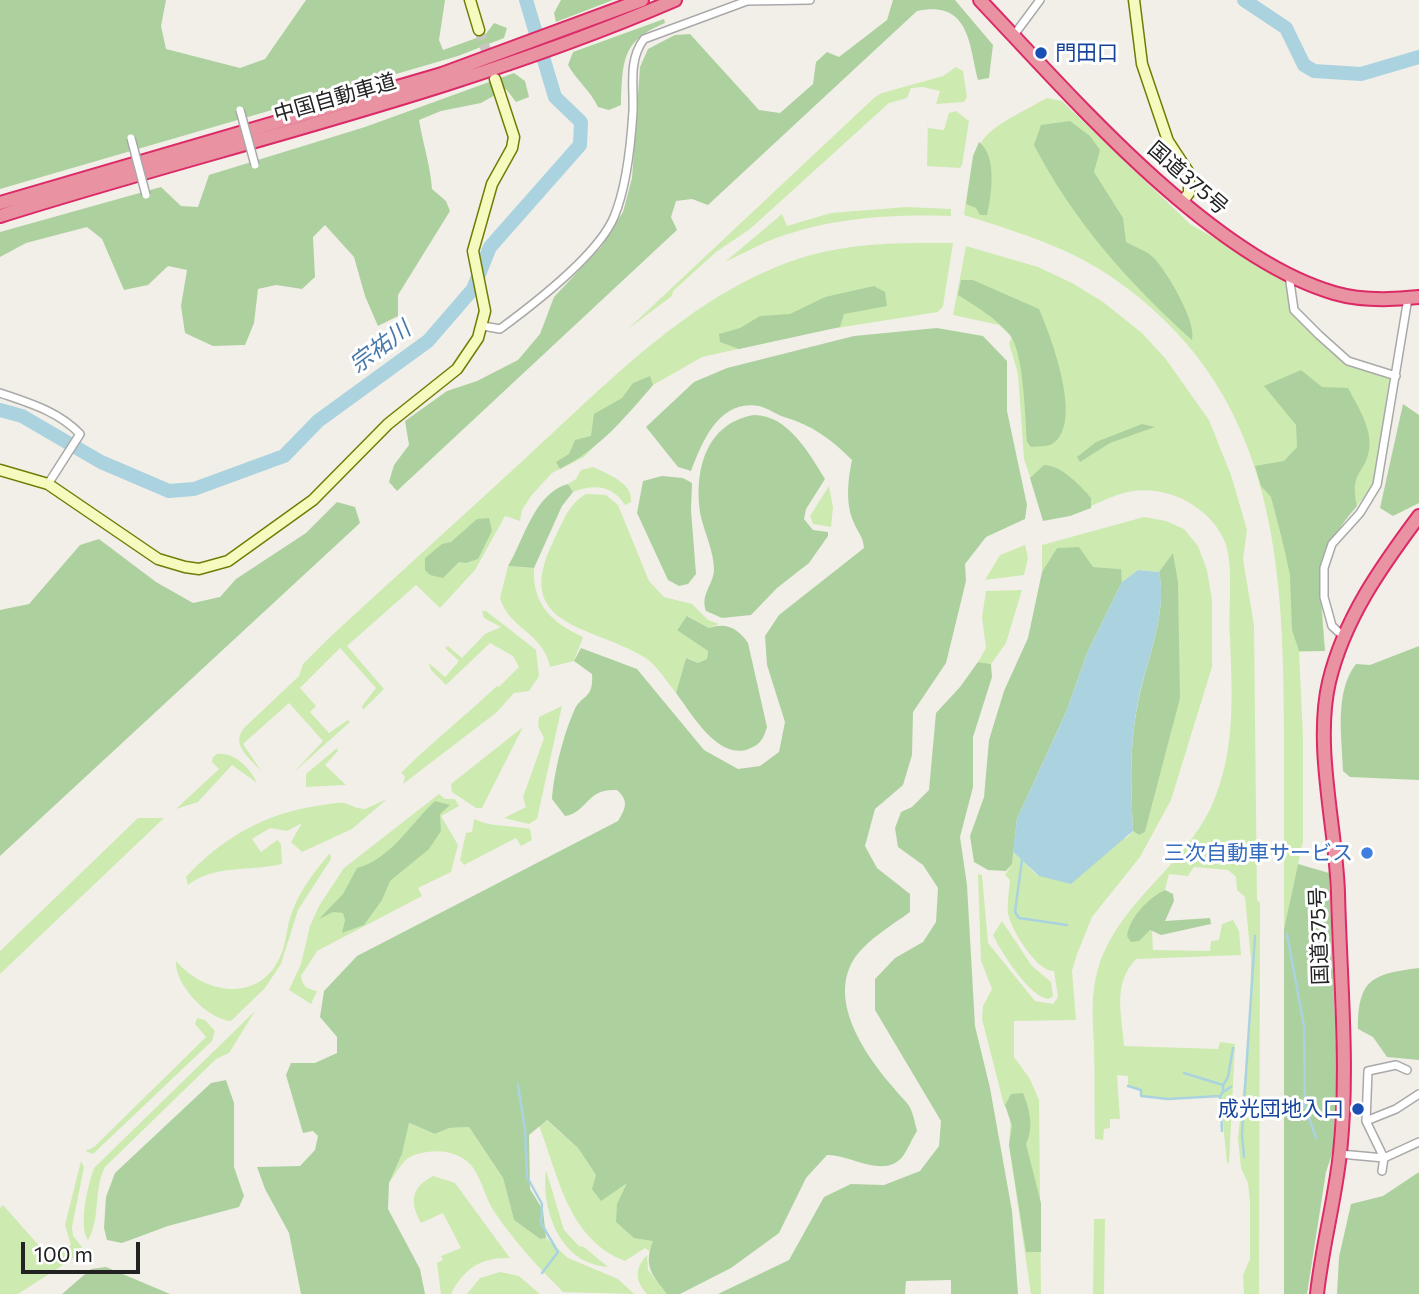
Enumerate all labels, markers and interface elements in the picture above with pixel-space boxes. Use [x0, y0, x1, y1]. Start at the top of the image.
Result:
place label: 門田口 [1055, 40, 1118, 66]
marker: 門田口 [1033, 45, 1049, 61]
street label: 中国自動車道 [271, 69, 399, 127]
street label: 国道375号 [1143, 136, 1233, 220]
water label: 宗祐川 [344, 315, 416, 379]
place label: 三次自動車サービス [1164, 840, 1353, 866]
marker: 三次自動車サービス [1359, 845, 1375, 861]
street label: 国道375号 [1305, 887, 1333, 985]
place label: 成光団地入口 [1218, 1096, 1344, 1122]
marker: 成光団地入口 [1350, 1101, 1366, 1117]
scale bar [24, 1228, 144, 1272]
text: 100 m [34, 1241, 93, 1266]

